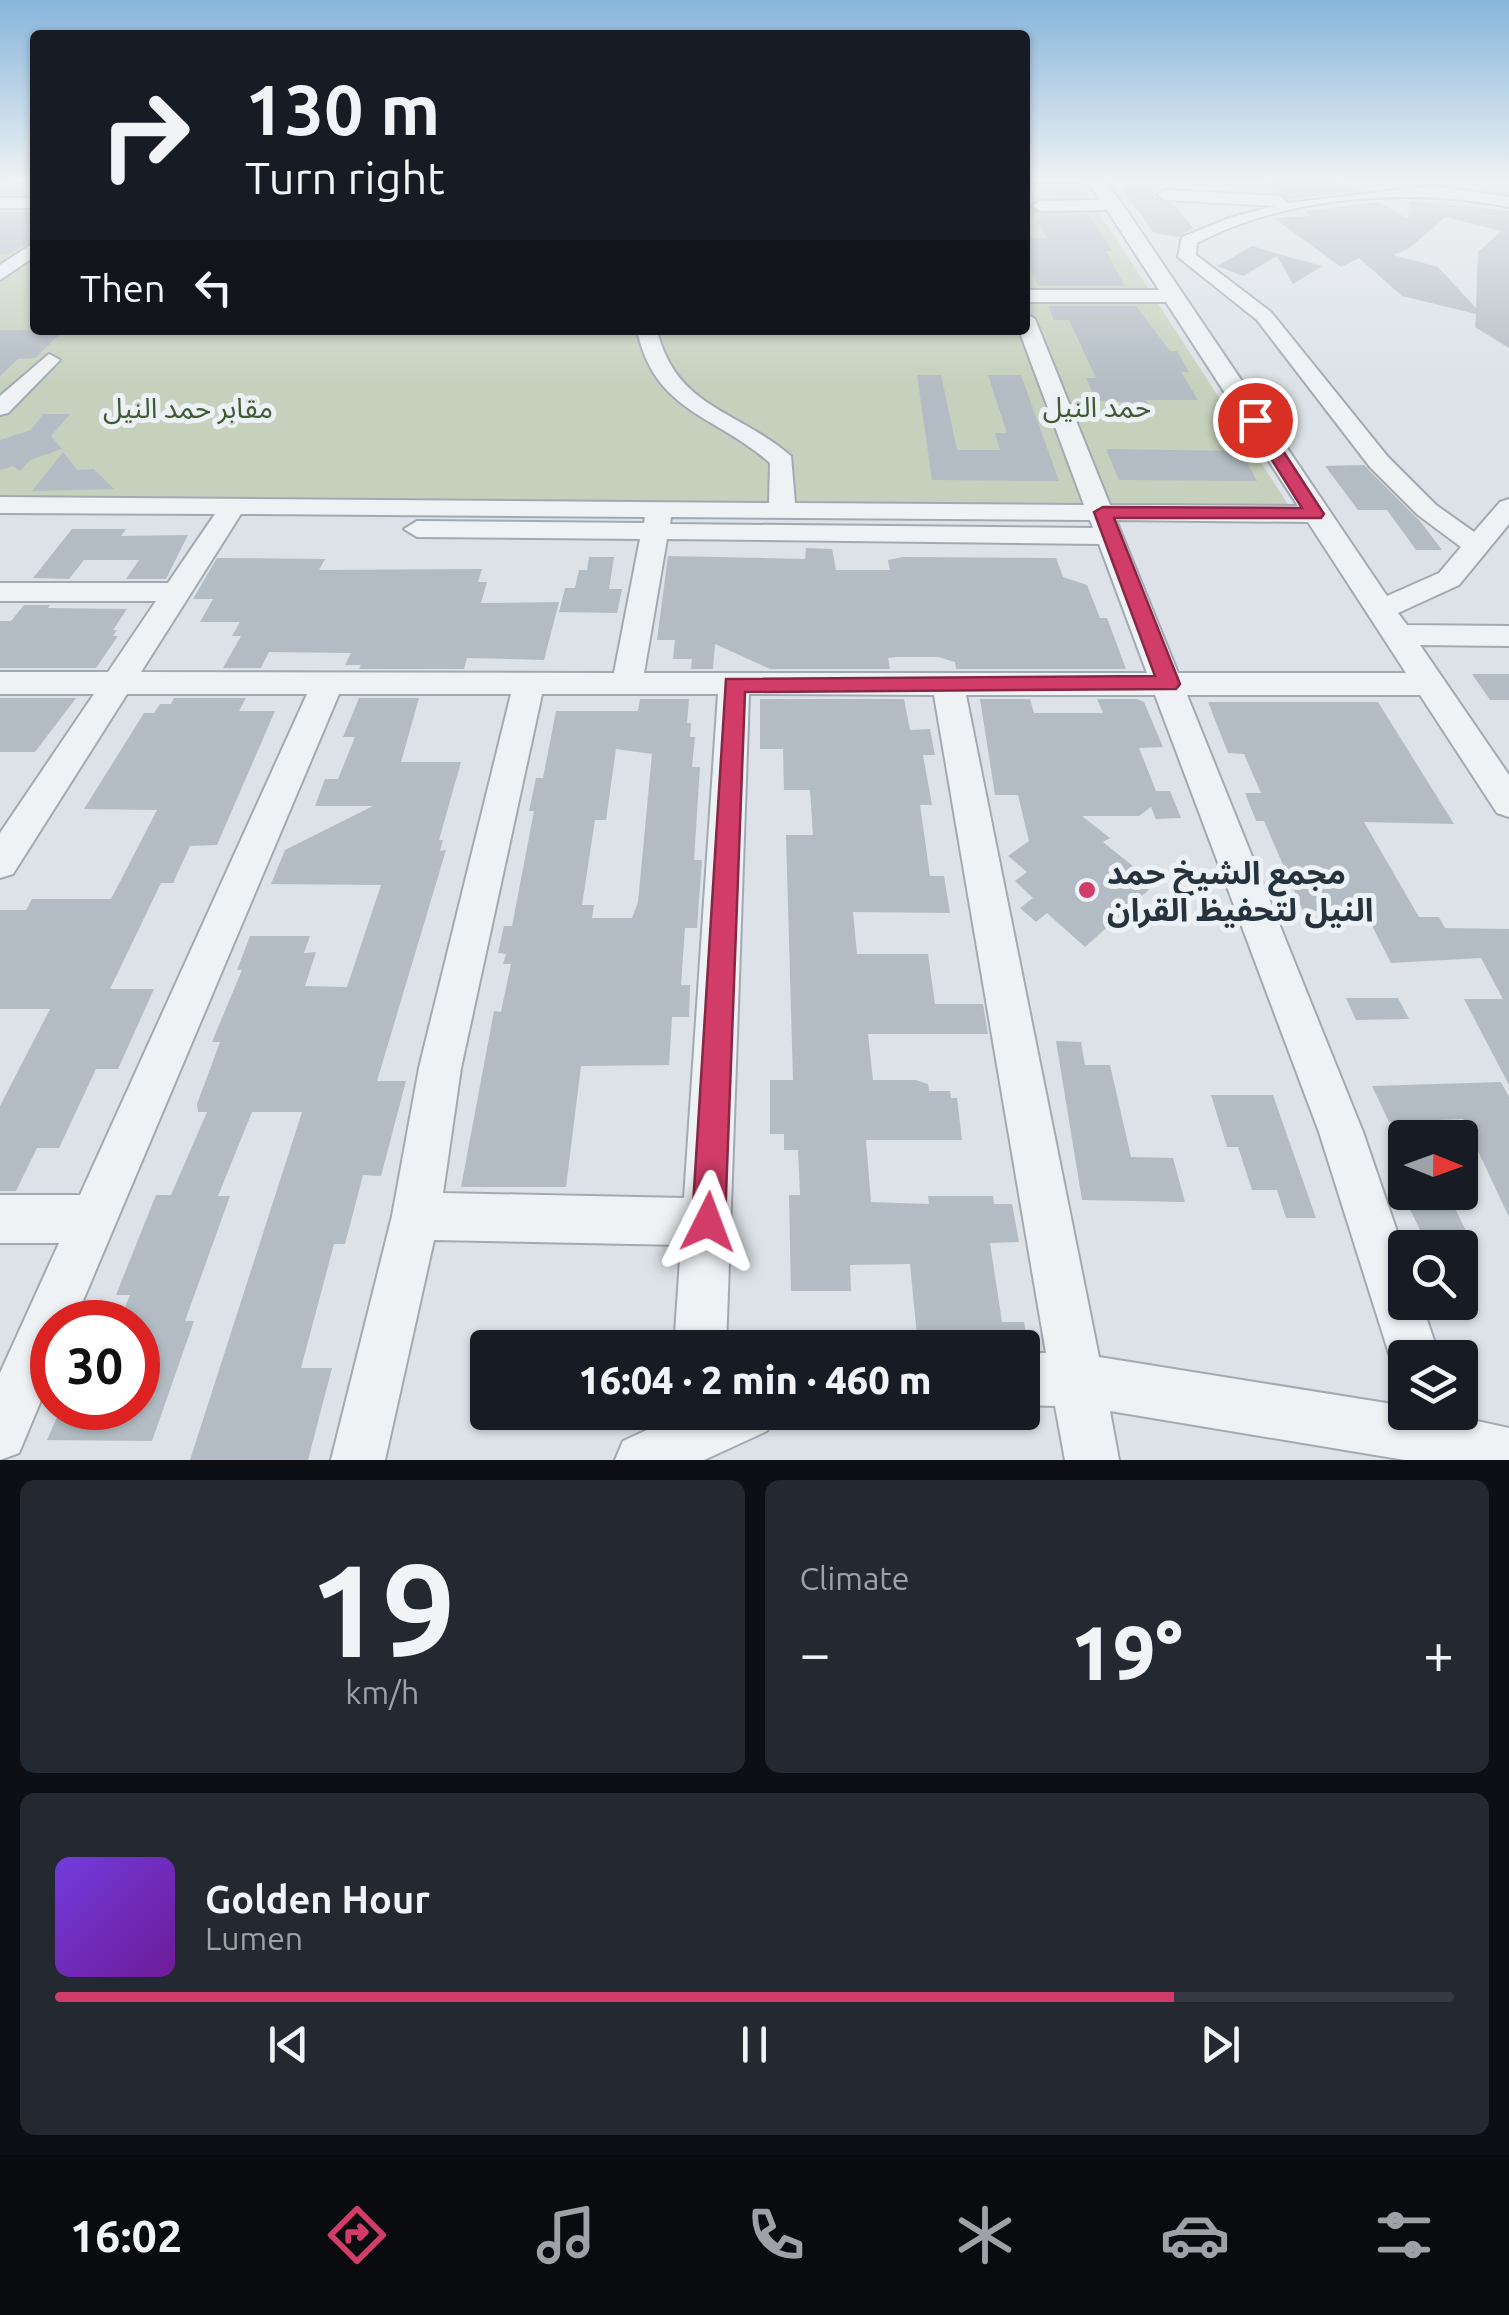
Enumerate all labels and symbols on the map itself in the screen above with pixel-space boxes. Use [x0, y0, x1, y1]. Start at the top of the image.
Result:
pin [1213, 378, 1298, 463]
park label: حمد النيل [1043, 391, 1151, 424]
park label: مقابر حمد النيل [103, 392, 273, 425]
place label: مجمع الشيخ حمد النيل لتحفيظ القران [1107, 854, 1373, 929]
marker: مجمع الشيخ حمد النيل لتحفيظ القران [1076, 879, 1098, 901]
north arrow [1388, 1120, 1478, 1210]
position arrow [656, 1170, 760, 1274]
speed limit sign: 30 [30, 1300, 160, 1430]

